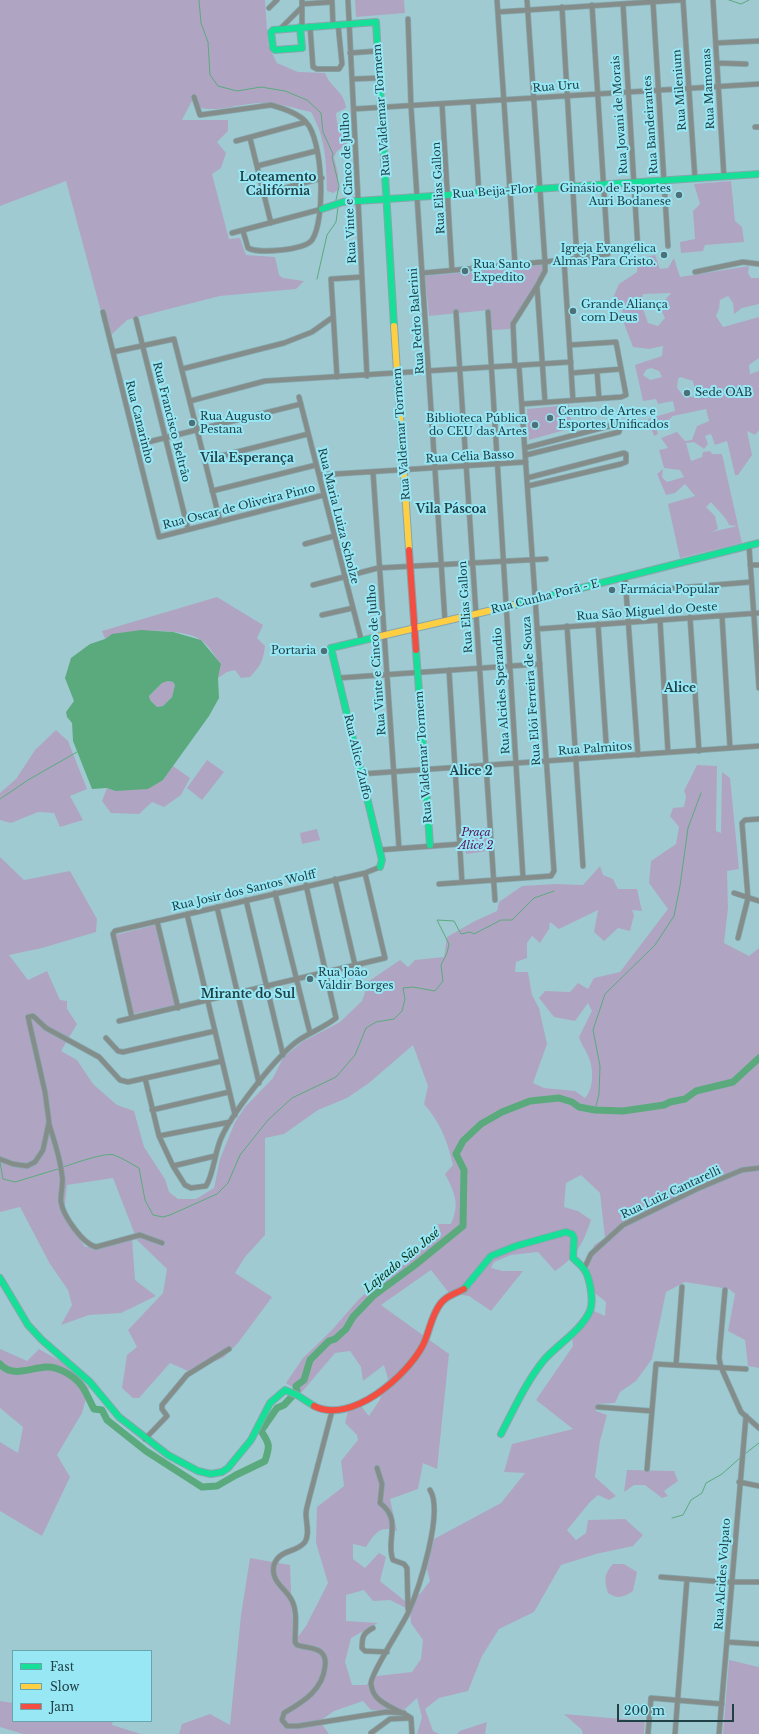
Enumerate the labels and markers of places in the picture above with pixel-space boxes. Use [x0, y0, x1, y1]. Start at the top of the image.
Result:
place label: Ginásio de Esportes Auri Bodanese [560, 182, 671, 208]
marker: Ginásio de Esportes Auri Bodanese [674, 190, 684, 200]
place label: Igreja Evangélica Almas Para Cristo. [553, 242, 656, 268]
marker: Igreja Evangélica Almas Para Cristo. [659, 250, 669, 260]
place label: Rua Santo Expedito [473, 258, 530, 284]
marker: Rua Santo Expedito [460, 266, 470, 276]
place label: Grande Aliança com Deus [581, 298, 668, 324]
marker: Grande Aliança com Deus [568, 306, 578, 316]
place label: Sede OAB [695, 386, 752, 400]
marker: Sede OAB [682, 388, 692, 398]
place label: Centro de Artes e Esportes Unificados [558, 405, 669, 431]
place label: Rua Augusto Pestana [200, 410, 271, 436]
place label: Biblioteca Pública do CEU das Artes [426, 412, 527, 438]
marker: Centro de Artes e Esportes Unificados [545, 413, 555, 423]
marker: Rua Augusto Pestana [187, 418, 197, 428]
marker: Biblioteca Pública do CEU das Artes [530, 420, 540, 430]
place label: Farmácia Popular [620, 583, 719, 597]
marker: Farmácia Popular [607, 585, 617, 595]
place label: Portaria [271, 644, 316, 658]
marker: Portaria [319, 646, 329, 656]
place label: Rua João Valdir Borges [318, 966, 394, 992]
marker: Rua João Valdir Borges [305, 974, 315, 984]

